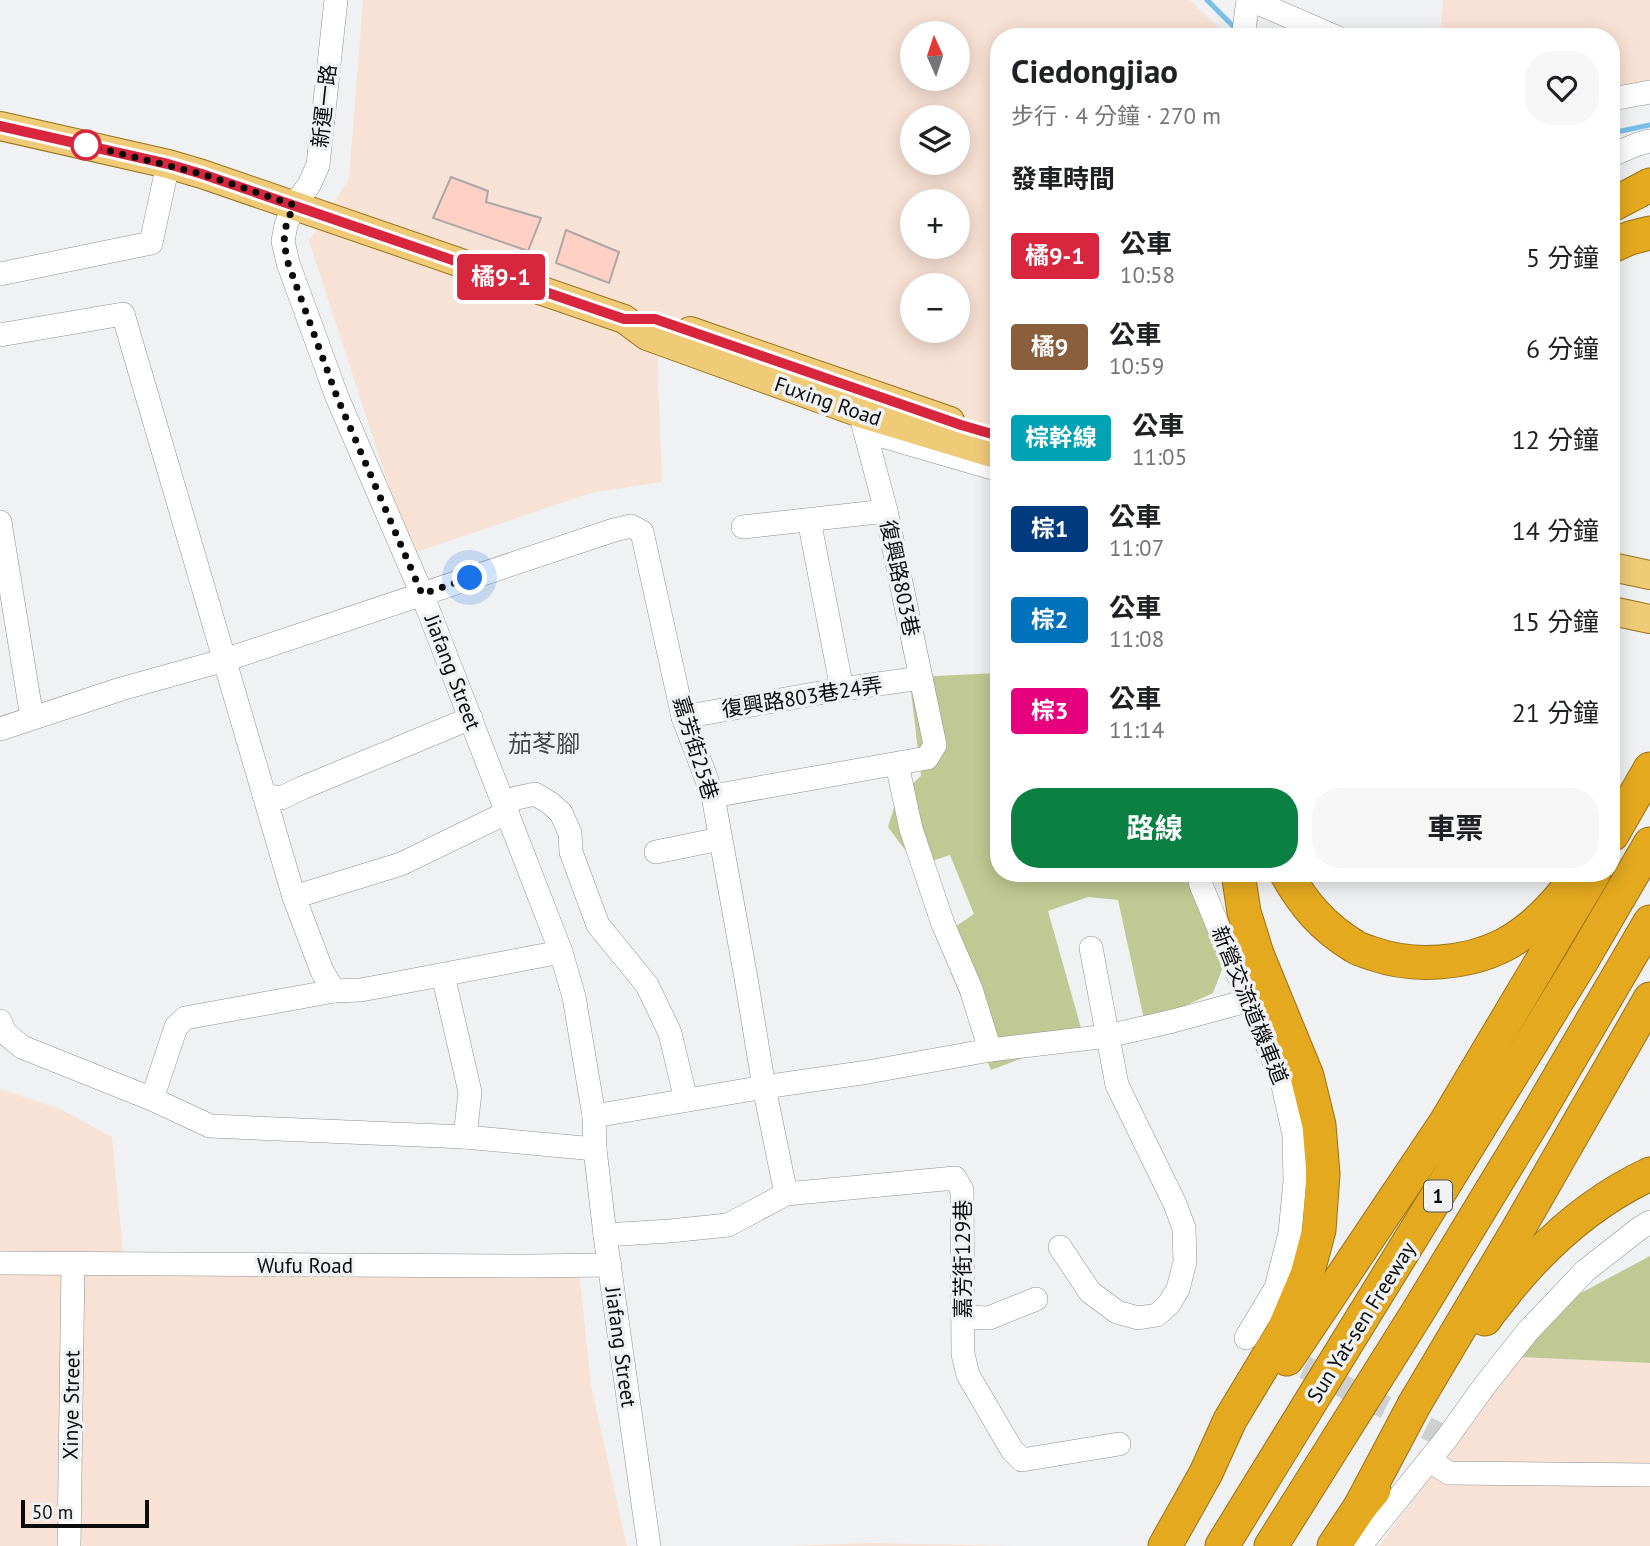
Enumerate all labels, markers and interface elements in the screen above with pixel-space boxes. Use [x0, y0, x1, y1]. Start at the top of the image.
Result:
north arrow [900, 21, 970, 91]
map controls [900, 21, 970, 343]
text: Ciedongjiao [1011, 49, 1178, 92]
button: heart [1525, 51, 1599, 125]
street label: 新運一路 [306, 63, 342, 149]
text: 步行 · 4 分鐘 · 270 m [1011, 101, 1221, 130]
button: layers [900, 105, 970, 175]
unlabelled marker [71, 130, 101, 160]
text: 發車時間 [1011, 162, 1115, 195]
button: + [900, 189, 970, 259]
text: 公車 [1120, 227, 1172, 260]
text: 橘9-1 [1025, 240, 1085, 271]
text: 5 分鐘 [1526, 241, 1599, 274]
line badge: 橘9-1 [452, 254, 550, 300]
text: 10:58 [1120, 260, 1175, 289]
text: 橘9-1 [471, 261, 531, 292]
button: − [900, 273, 970, 343]
text: 公車 [1109, 318, 1161, 351]
text: 橘9 [1031, 331, 1068, 362]
text: 6 分鐘 [1526, 332, 1599, 365]
text: 10:59 [1109, 351, 1164, 380]
street label: Fuxing Road [771, 370, 885, 432]
text: 公車 [1132, 409, 1184, 442]
text: 棕幹線 [1025, 422, 1097, 453]
text: 12 分鐘 [1512, 423, 1599, 456]
text: 11:05 [1132, 442, 1187, 471]
text: 公車 [1109, 500, 1161, 533]
text: 棕1 [1031, 513, 1068, 544]
text: 14 分鐘 [1512, 514, 1599, 547]
street label: 復興路803巷 [874, 517, 926, 639]
text: 11:07 [1109, 533, 1164, 562]
your location [452, 560, 487, 595]
text: 公車 [1109, 591, 1161, 624]
text: 棕2 [1031, 604, 1068, 635]
text: 15 分鐘 [1512, 605, 1599, 638]
street label: Jiafang Street [418, 610, 487, 733]
text: 11:08 [1109, 624, 1164, 653]
street label: 復興路803巷24弄 [720, 671, 884, 723]
text: 公車 [1109, 682, 1161, 715]
street label: 嘉芳街25巷 [667, 693, 725, 803]
text: 棕3 [1031, 695, 1068, 726]
text: 21 分鐘 [1512, 696, 1599, 729]
text: 11:14 [1109, 715, 1164, 744]
district label: 茄苳腳 [508, 728, 580, 759]
button: 路線 [1011, 788, 1298, 868]
button: 車票 [1312, 788, 1599, 868]
street label: 新營交流道機車道 [1206, 922, 1294, 1088]
road number: 1 [1424, 1180, 1452, 1212]
street label: 嘉芳街129巷 [949, 1200, 976, 1318]
street label: Sun Yat-sen Freeway [1301, 1236, 1421, 1407]
street label: Wufu Road [257, 1252, 353, 1279]
street label: Jiafang Street [599, 1284, 643, 1409]
street label: Xinye Street [57, 1350, 85, 1460]
scale bar [21, 1497, 149, 1529]
text: 50 m [32, 1500, 73, 1524]

